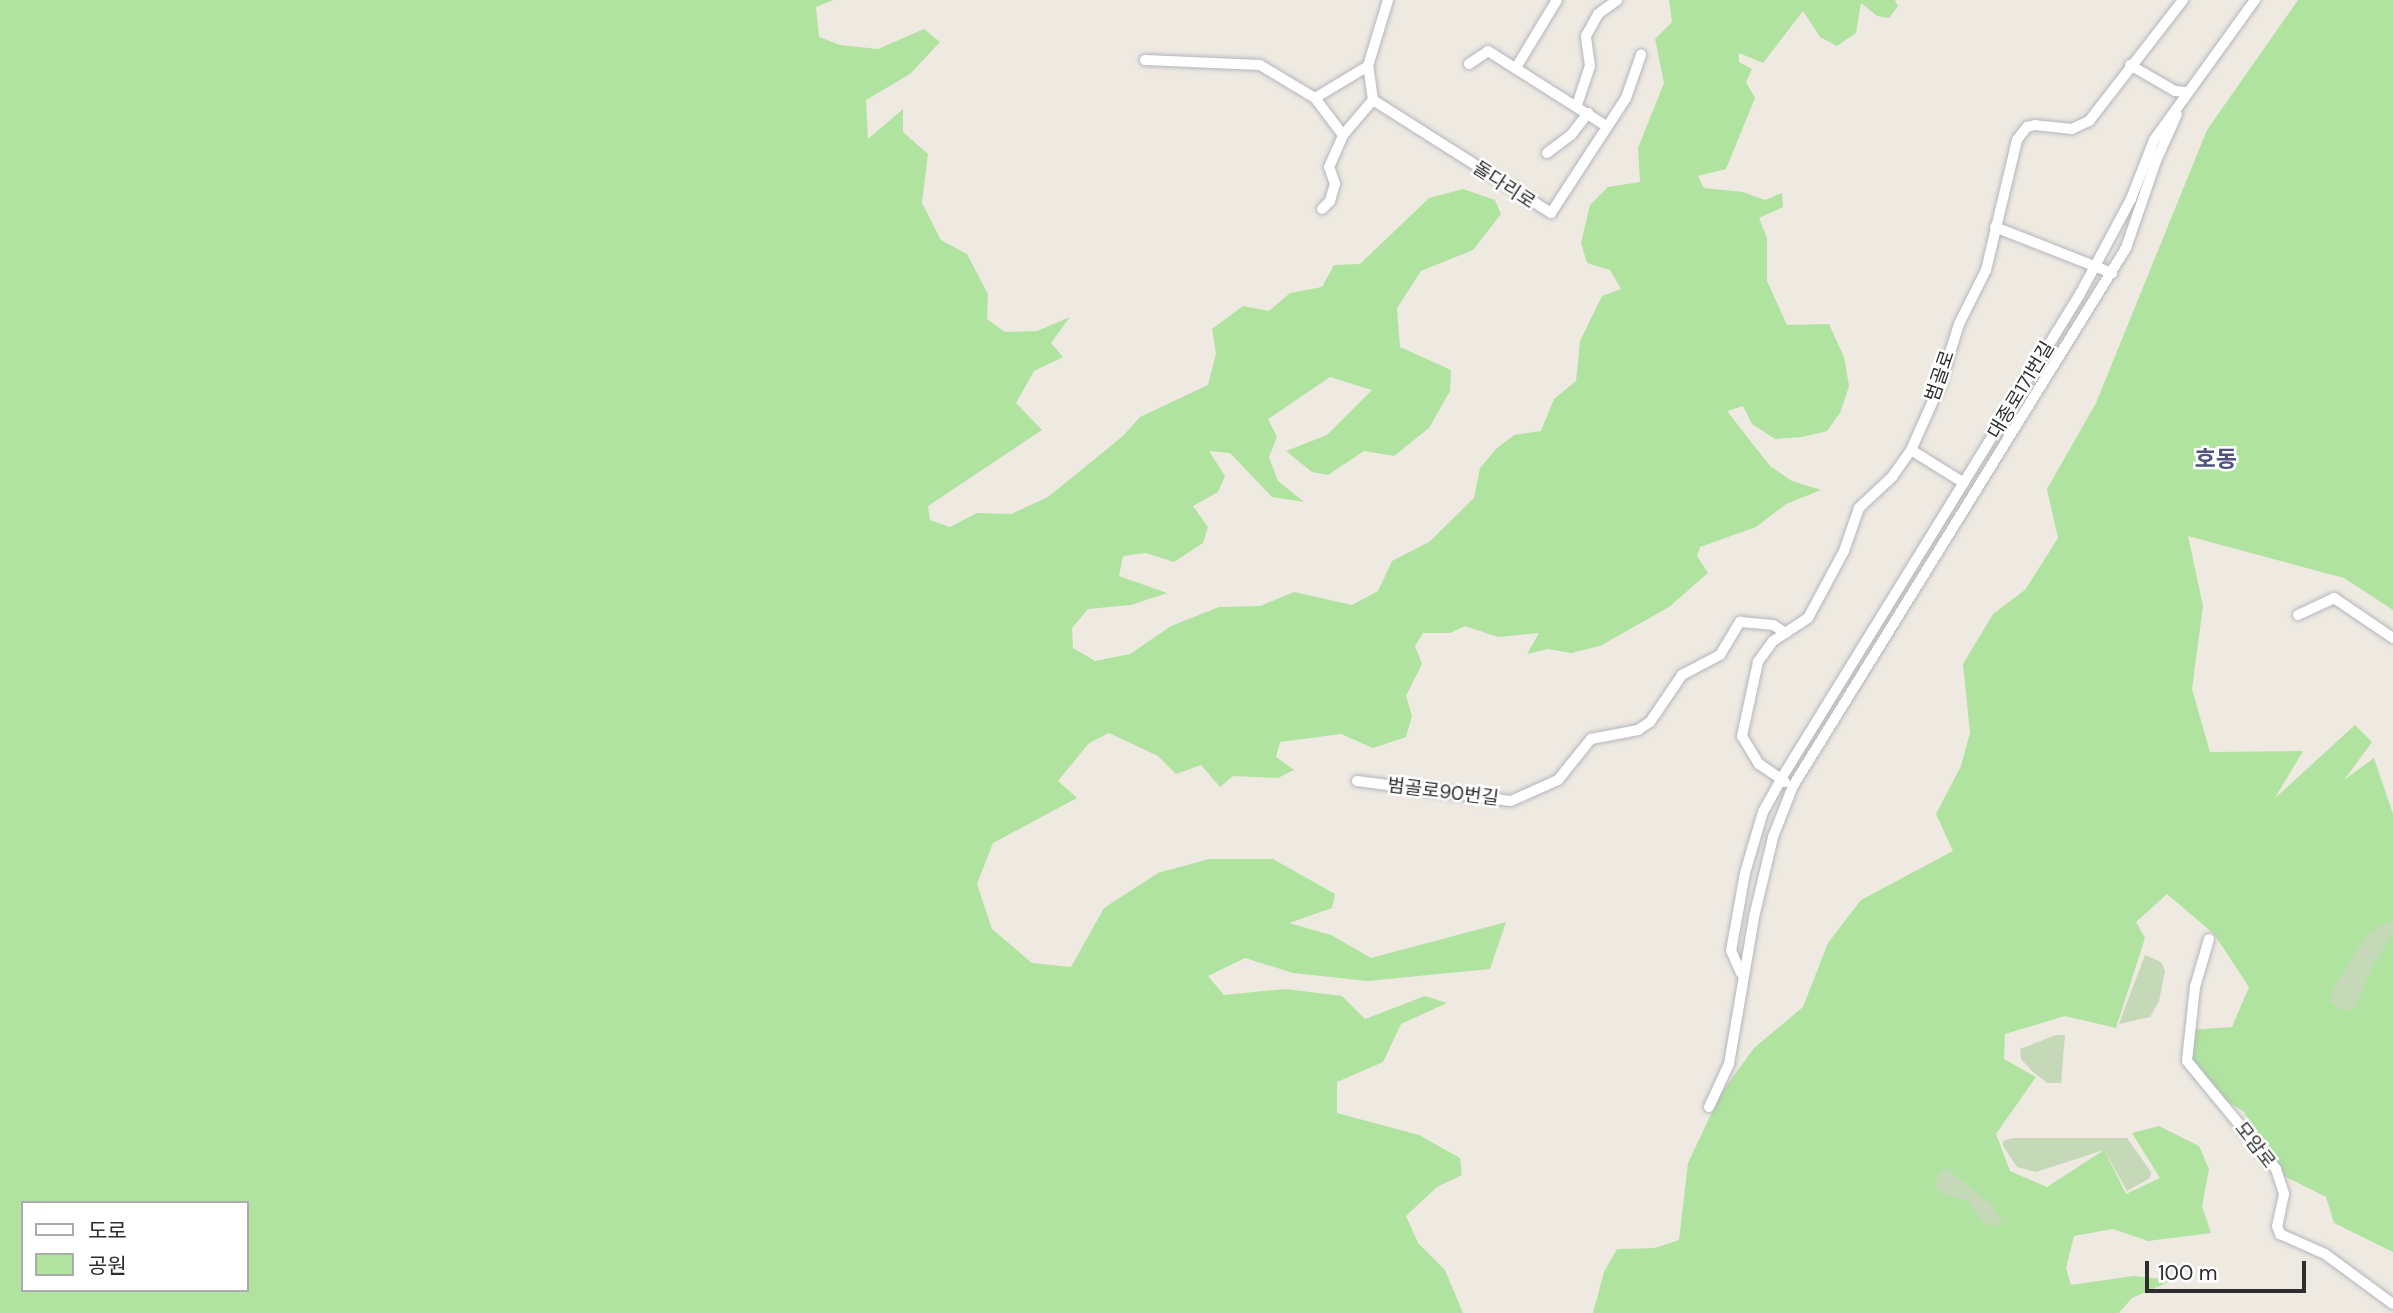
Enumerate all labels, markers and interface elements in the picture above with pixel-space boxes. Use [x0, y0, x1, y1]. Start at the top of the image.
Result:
street label: 돌다리로 [1468, 156, 1540, 214]
street label: 대종로171번길 [1983, 337, 2059, 443]
street label: 범골로 [1921, 347, 1959, 405]
district label: 호동 [2195, 445, 2237, 473]
street label: 범골로90번길 [1386, 774, 1500, 810]
street label: 모암로 [2230, 1117, 2280, 1173]
legend [21, 1201, 248, 1292]
text: 도로 [88, 1217, 127, 1245]
scale bar [2148, 1246, 2309, 1290]
text: 공원 [88, 1252, 127, 1280]
text: 100 m [2158, 1259, 2218, 1287]

